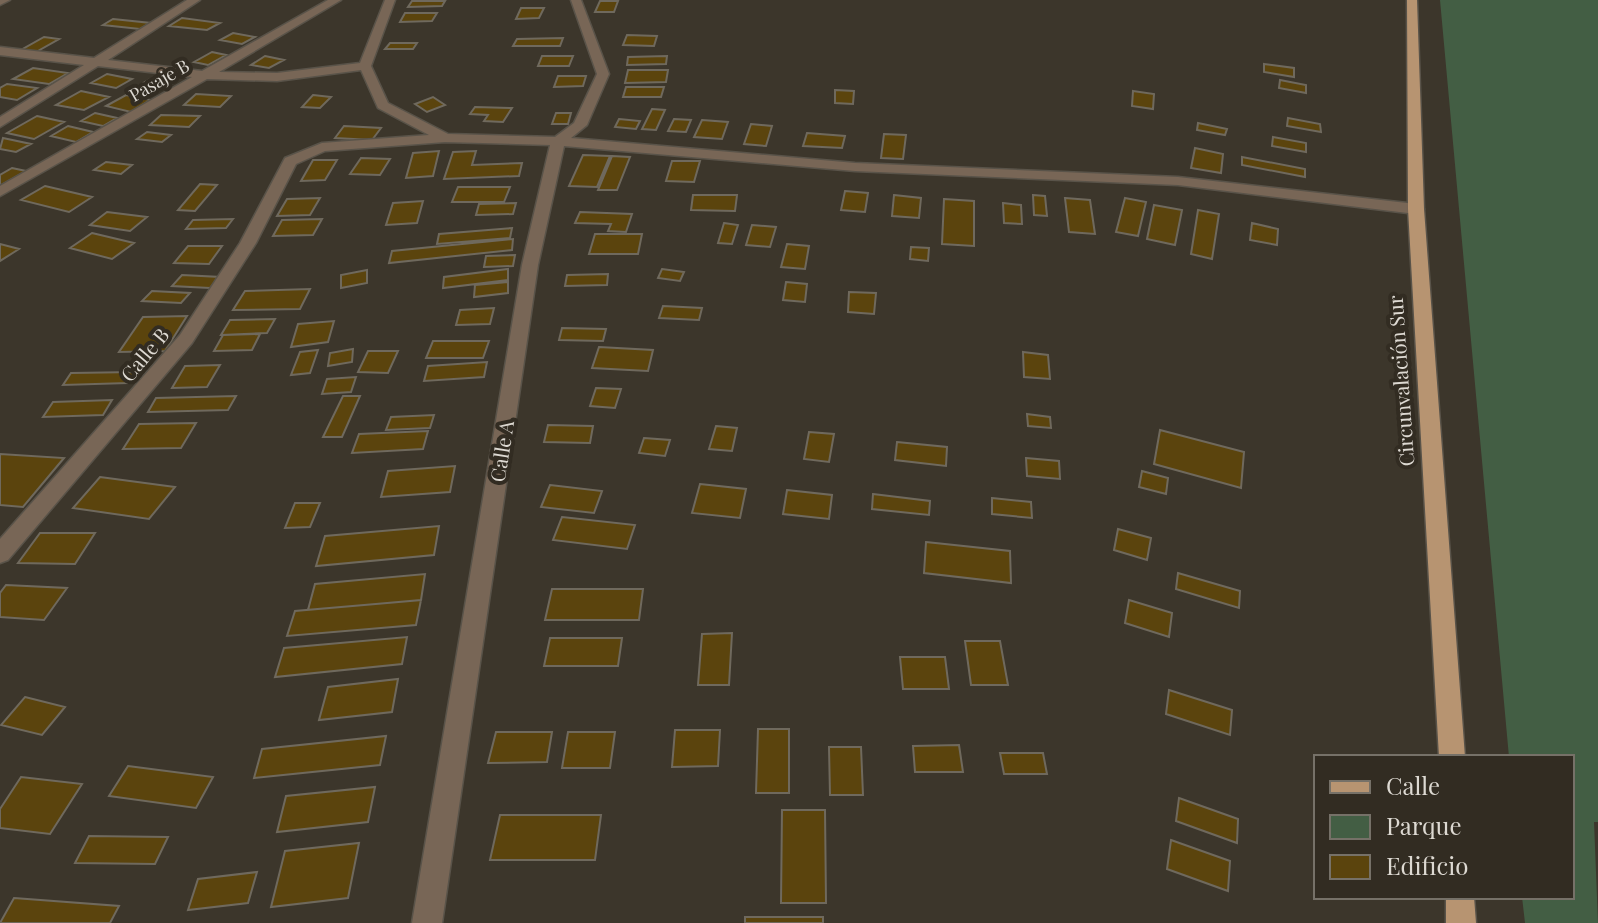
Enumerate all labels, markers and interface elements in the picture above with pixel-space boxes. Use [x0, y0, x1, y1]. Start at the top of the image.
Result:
street label: Pasaje B [124, 53, 194, 107]
street label: Circunvalación Sur [1381, 295, 1419, 467]
street label: Calle B [114, 321, 174, 387]
street label: Calle A [483, 418, 519, 484]
legend [1314, 755, 1574, 899]
text: Calle [1386, 769, 1440, 801]
text: Parque [1386, 809, 1462, 841]
text: Edificio [1386, 849, 1468, 881]

